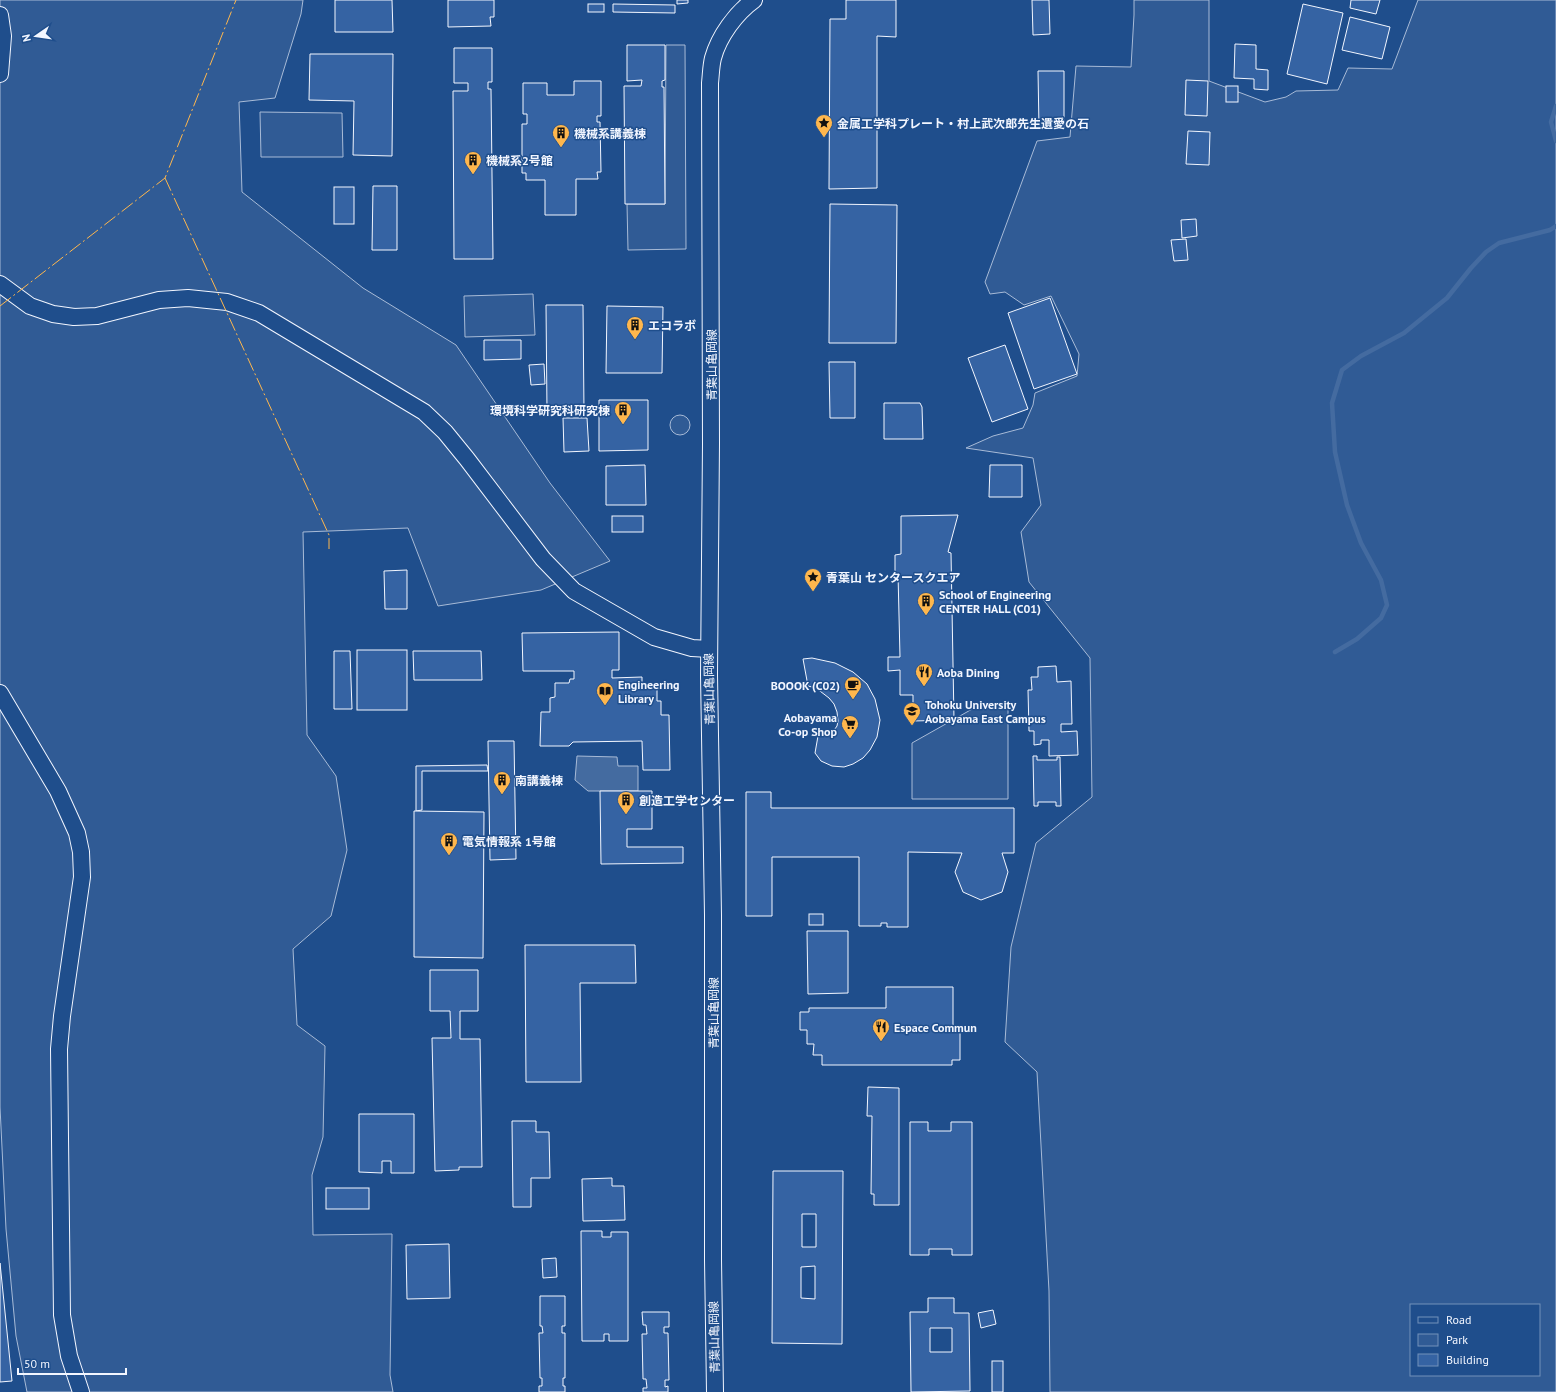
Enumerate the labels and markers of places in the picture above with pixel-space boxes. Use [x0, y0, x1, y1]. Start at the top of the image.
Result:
place icon: 金属工学科プレート・村上武次郎先生遺愛の石 [814, 113, 834, 138]
place label: 金属工学科プレート・村上武次郎先生遺愛の石 [837, 116, 1089, 131]
building icon: 機械系講義棟 [551, 123, 571, 148]
place label: 機械系講義棟 [574, 126, 646, 141]
building icon: 機械系2号館 [463, 150, 483, 175]
place label: 機械系2号館 [486, 153, 553, 168]
building icon: エコラボ [625, 315, 645, 340]
place label: エコラボ [648, 318, 696, 333]
building icon: 環境科学研究科研究棟 [613, 400, 633, 425]
place label: 環境科学研究科研究棟 [490, 403, 610, 418]
place icon: 青葉山 センタースクエア [803, 567, 823, 592]
place label: 青葉山 センタースクエア [826, 570, 960, 585]
place label: School of Engineering CENTER HALL (C01) [939, 587, 1051, 616]
building icon: School of Engineering CENTER HALL (C01) [916, 591, 936, 616]
restaurant icon: Aoba Dining [914, 662, 934, 687]
place label: Aoba Dining [937, 665, 1000, 680]
cafe icon: BOOOK (C02) [843, 675, 863, 700]
place label: Engineering Library [618, 677, 680, 706]
place label: BOOOK (C02) [771, 678, 840, 693]
library icon: Engineering Library [595, 681, 615, 706]
place label: Tohoku University Aobayama East Campus [925, 697, 1046, 726]
school or university icon: Tohoku University Aobayama East Campus [902, 701, 922, 726]
place label: Aobayama Co-op Shop [778, 710, 838, 739]
supermarket icon: Aobayama Co-op Shop [840, 714, 860, 739]
building icon: 南講義棟 [492, 770, 512, 795]
place label: 南講義棟 [515, 773, 563, 788]
building icon: 創造工学センター [616, 790, 636, 815]
place label: 創造工学センター [639, 793, 735, 808]
building icon: 電気情報系 1号館 [439, 831, 459, 856]
place label: 電気情報系 1号館 [462, 834, 556, 849]
restaurant icon: Espace Commun [871, 1017, 891, 1042]
place label: Espace Commun [894, 1020, 977, 1035]

